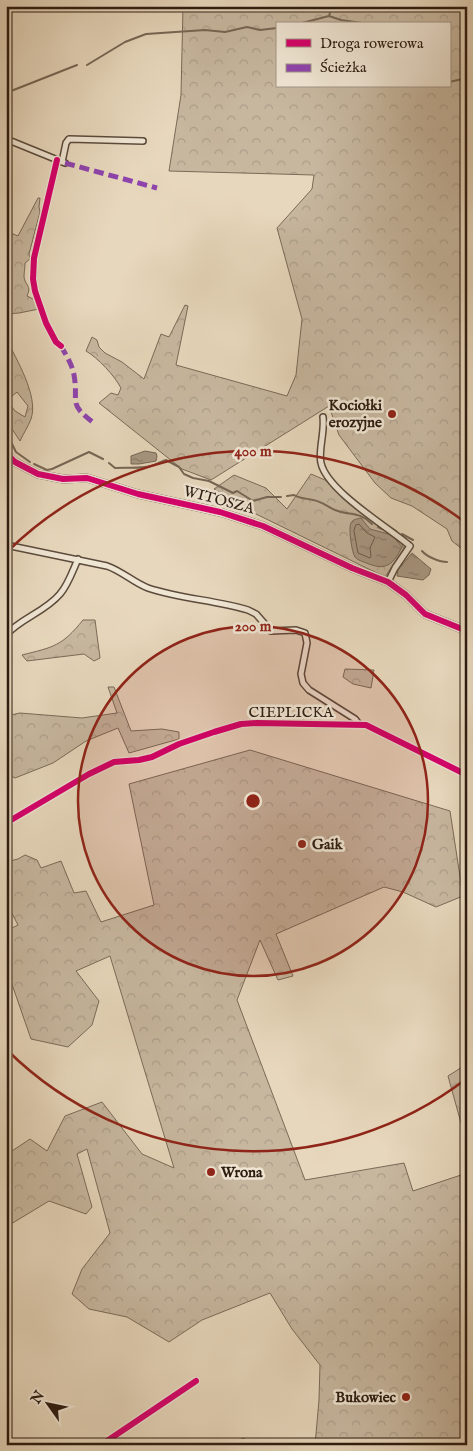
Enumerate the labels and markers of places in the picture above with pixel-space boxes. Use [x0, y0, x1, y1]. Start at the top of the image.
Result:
place label: Kociołki erozyjne [329, 396, 382, 432]
marker: Kociołki erozyjne [386, 408, 398, 420]
centre of rings [244, 792, 262, 810]
place label: Gaik [312, 835, 343, 854]
marker: Gaik [296, 838, 308, 850]
place label: Wrona [220, 1163, 263, 1182]
marker: Wrona [205, 1166, 217, 1178]
place label: Bukowiec [335, 1388, 397, 1407]
marker: Bukowiec [400, 1391, 412, 1403]

